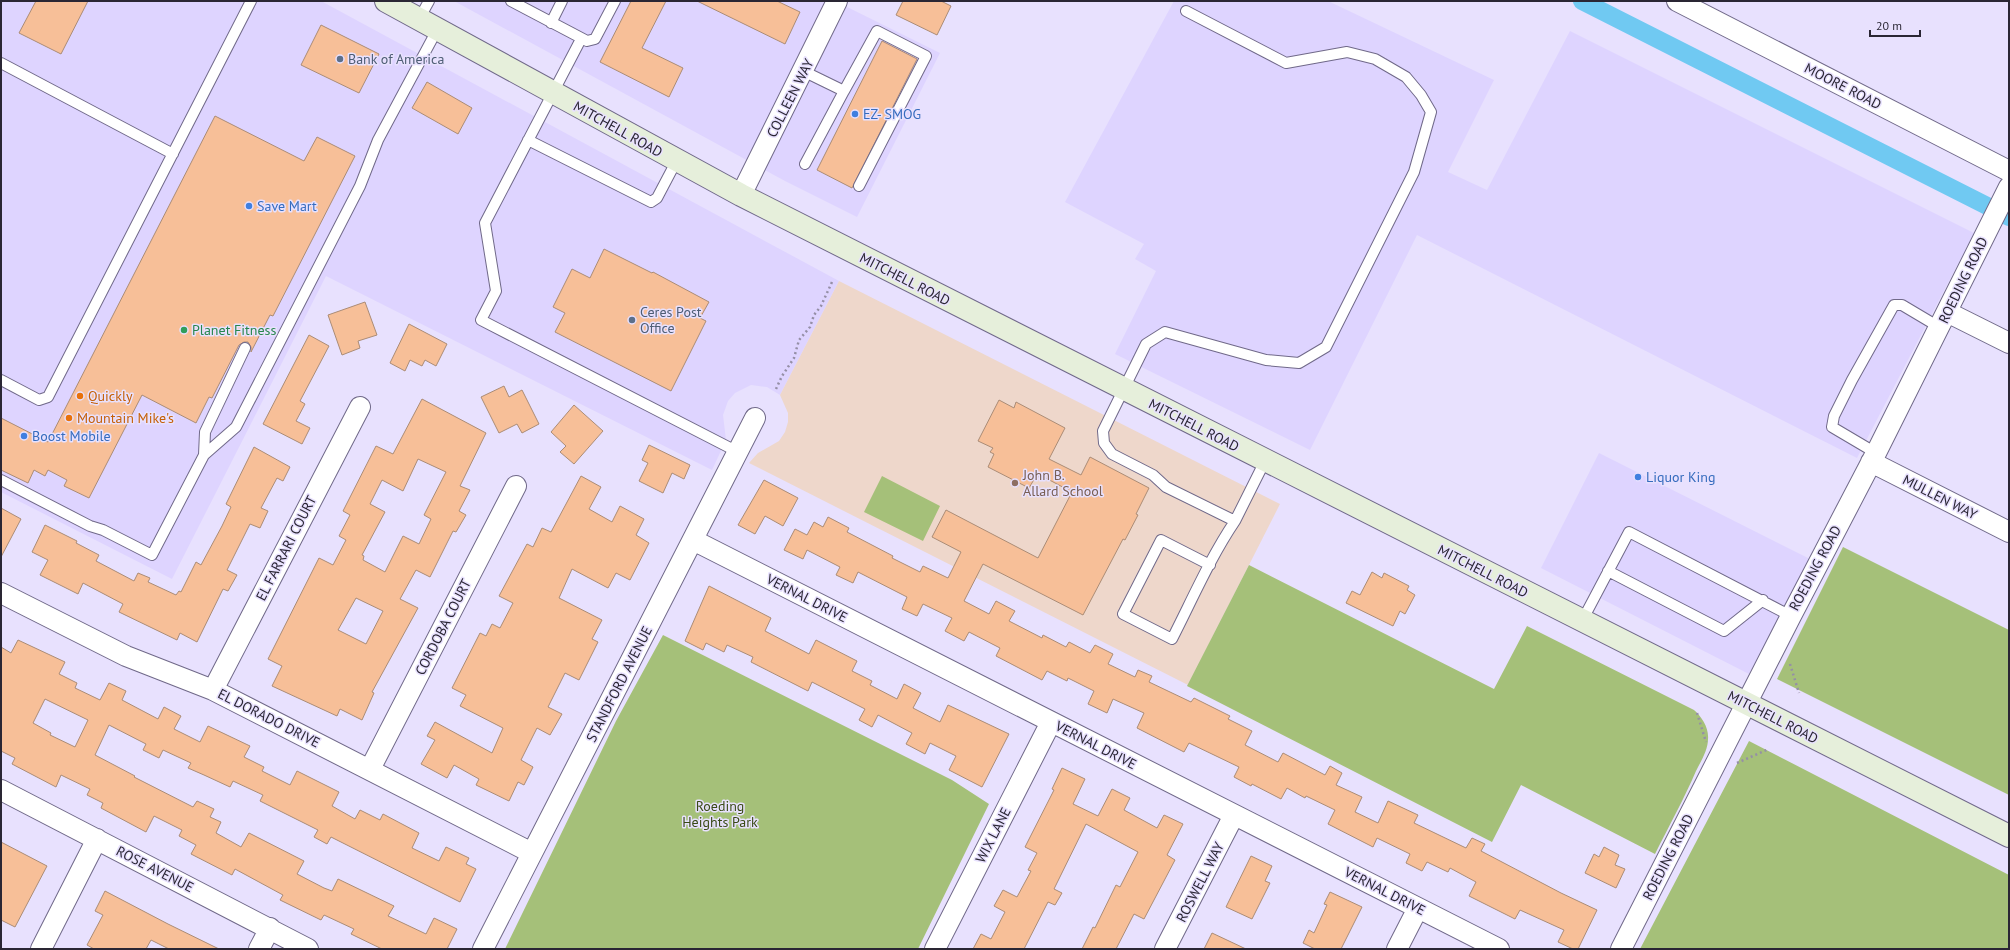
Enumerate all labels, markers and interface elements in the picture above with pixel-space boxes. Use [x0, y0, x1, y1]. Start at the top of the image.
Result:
scale bar [1870, 12, 1920, 38]
text: 20 m [1876, 18, 1902, 33]
place label: Bank of America [348, 50, 444, 68]
marker: Bank of America [335, 54, 345, 64]
street label: COLLEEN WAY [762, 56, 818, 140]
street label: MOORE ROAD [1801, 59, 1885, 113]
street label: MITCHELL ROAD [570, 97, 666, 161]
place label: EZ- SMOG [863, 105, 921, 123]
marker: EZ- SMOG [850, 109, 860, 119]
place label: Save Mart [257, 197, 317, 215]
marker: Save Mart [244, 201, 254, 211]
street label: ROEDING ROAD [1934, 234, 1992, 326]
street label: MITCHELL ROAD [857, 248, 953, 310]
place label: Ceres Post Office [640, 303, 702, 337]
marker: Ceres Post Office [627, 315, 637, 325]
place label: Planet Fitness [192, 321, 277, 339]
marker: Planet Fitness [179, 325, 189, 335]
place label: Quickly [88, 387, 133, 405]
marker: Quickly [75, 391, 85, 401]
street label: MITCHELL ROAD [1146, 394, 1242, 456]
place label: Mountain Mike's [77, 409, 174, 427]
marker: Mountain Mike's [64, 413, 74, 423]
place label: Boost Mobile [32, 427, 111, 445]
marker: Boost Mobile [19, 431, 29, 441]
place label: John B. Allard School [1022, 466, 1103, 500]
place label: Liquor King [1646, 468, 1716, 486]
street label: MULLEN WAY [1900, 471, 1980, 524]
marker: Liquor King [1633, 472, 1643, 482]
marker: John B. Allard School [1010, 478, 1020, 488]
street label: EL FARRARI COURT [252, 492, 320, 604]
street label: ROEDING ROAD [1785, 522, 1845, 614]
street label: MITCHELL ROAD [1435, 540, 1531, 602]
street label: VERNAL DRIVE [762, 569, 851, 626]
street label: CORDOBA COURT [411, 576, 475, 678]
street label: STANDFORD AVENUE [582, 623, 656, 745]
street label: EL DORADO DRIVE [215, 684, 323, 752]
street label: MITCHELL ROAD [1725, 686, 1821, 748]
street label: VERNAL DRIVE [1051, 716, 1140, 773]
park label: Roeding Heights Park [682, 797, 758, 831]
street label: WIX LANE [971, 804, 1015, 866]
street label: ROEDING ROAD [1639, 811, 1697, 903]
street label: ROSWELL WAY [1172, 839, 1228, 925]
street label: ROSE AVENUE [113, 842, 197, 896]
street label: VERNAL DRIVE [1340, 862, 1429, 919]

